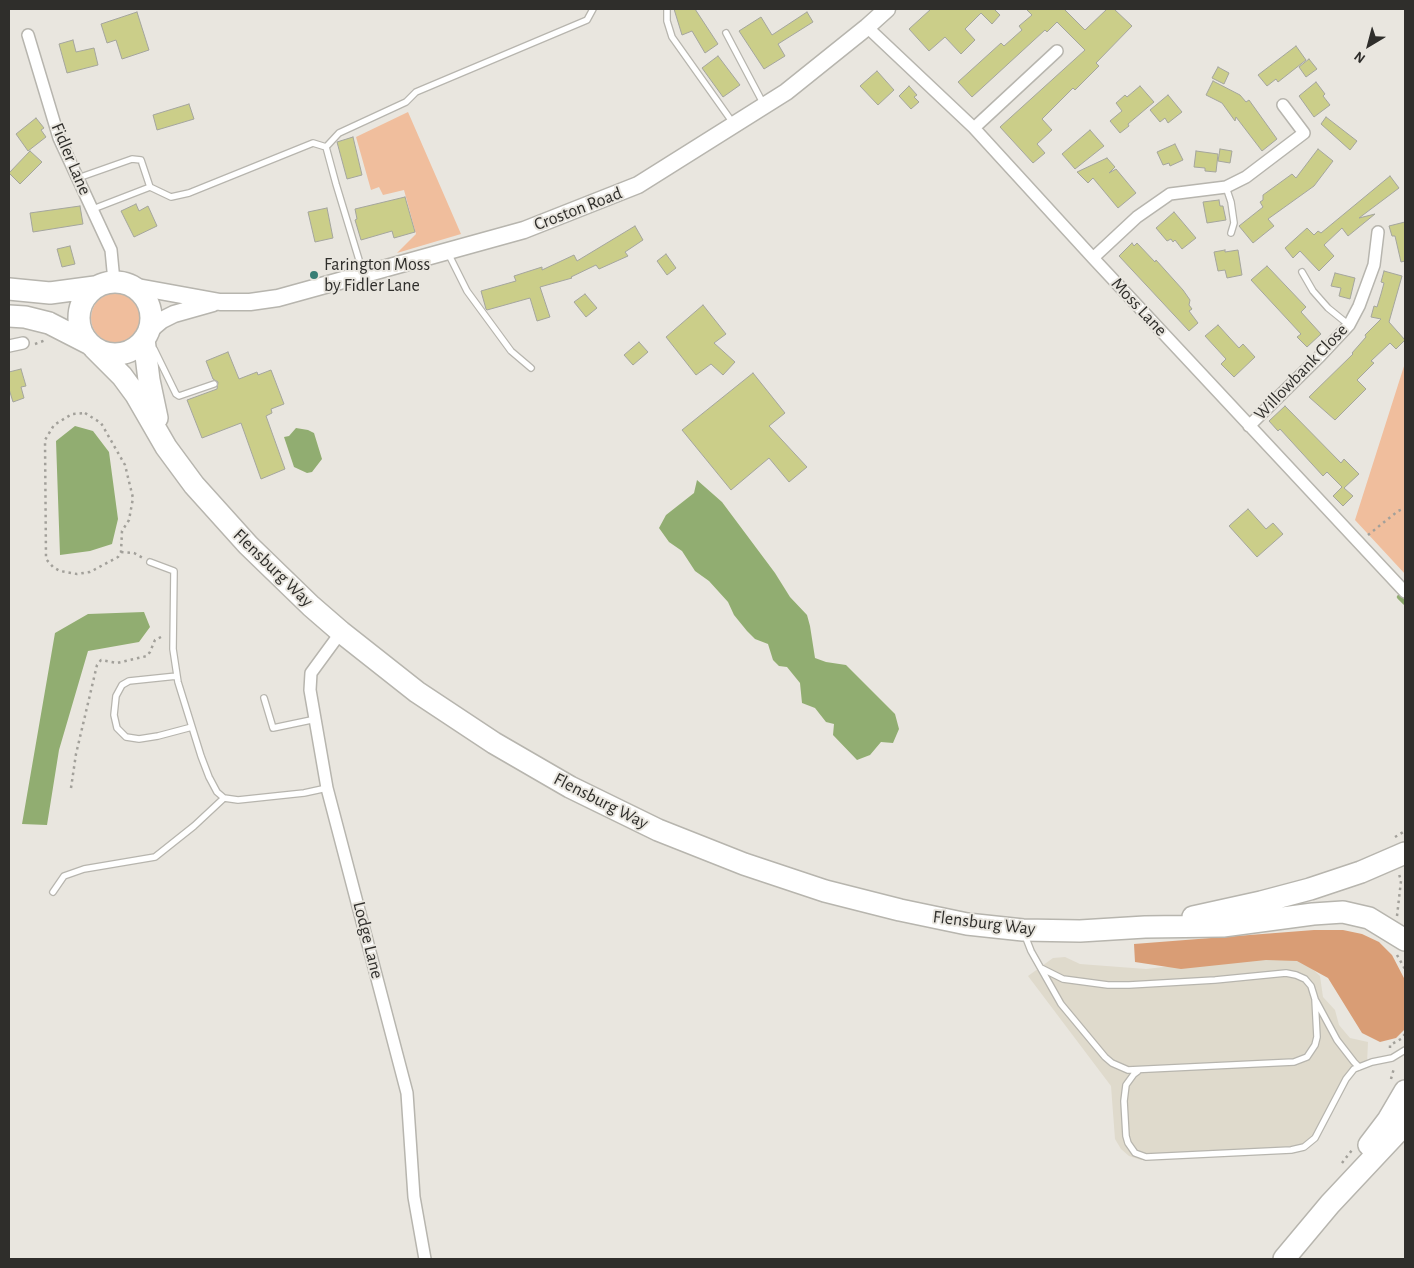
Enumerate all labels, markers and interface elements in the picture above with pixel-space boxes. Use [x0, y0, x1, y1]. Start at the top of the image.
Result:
north arrow [1344, 20, 1394, 70]
text: N [1352, 48, 1368, 66]
street label: Fidler Lane [46, 120, 96, 198]
street label: Croston Road [531, 182, 625, 236]
place label: Farington Moss by Fidler Lane [324, 254, 430, 296]
marker: Farington Moss by Fidler Lane [308, 269, 320, 281]
street label: Moss Lane [1106, 273, 1172, 341]
street label: Willowbank Close [1250, 319, 1352, 425]
street label: Flensburg Way [228, 524, 318, 612]
street label: Flensburg Way [550, 768, 652, 834]
street label: Lodge Lane [348, 899, 388, 981]
street label: Flensburg Way [931, 906, 1037, 940]

